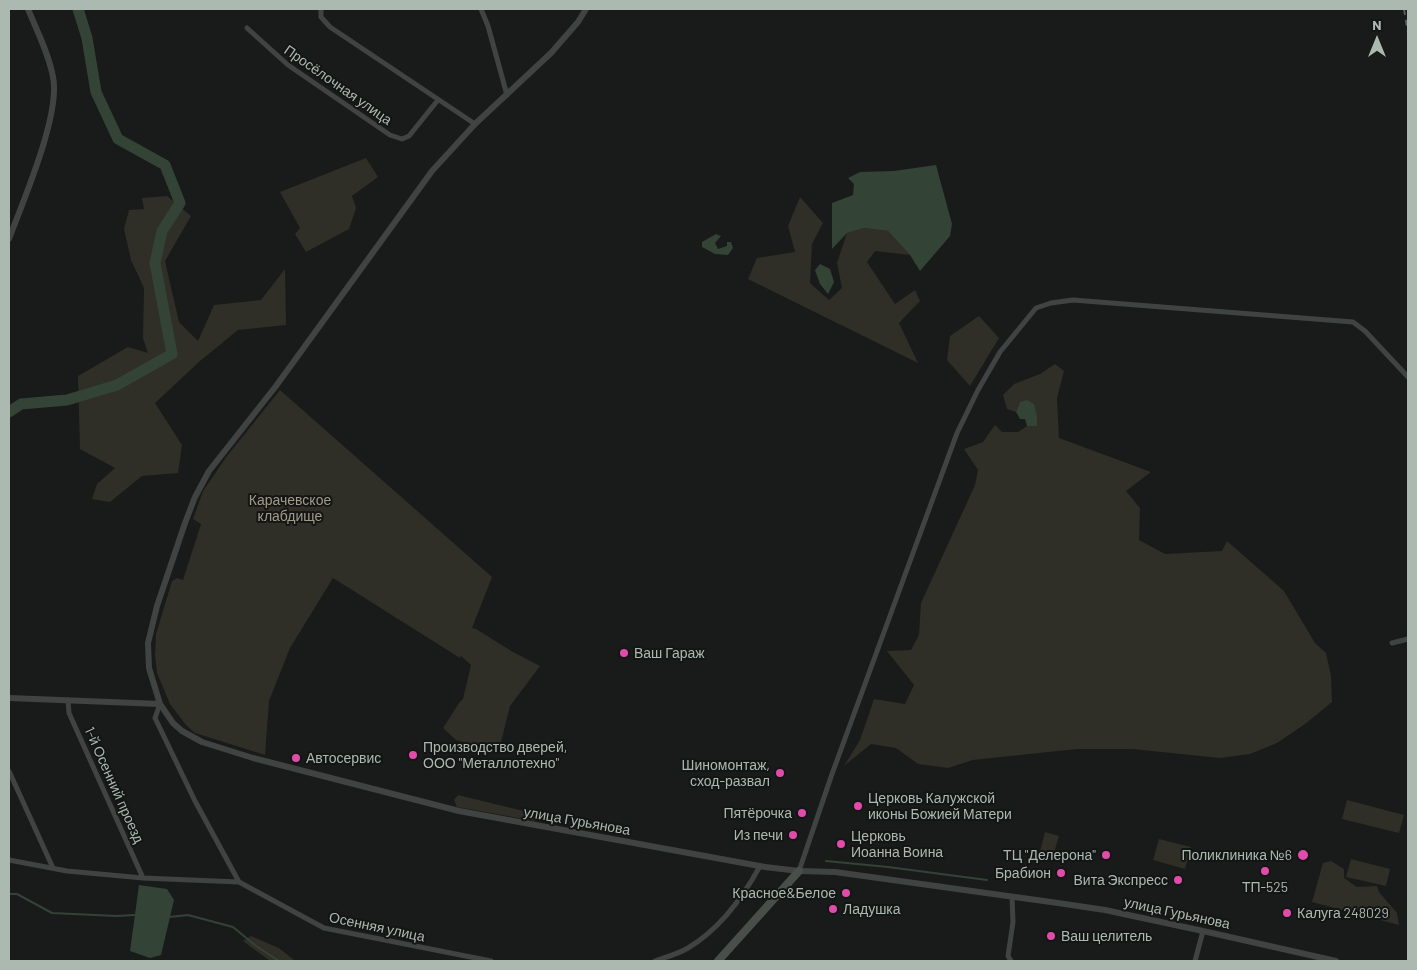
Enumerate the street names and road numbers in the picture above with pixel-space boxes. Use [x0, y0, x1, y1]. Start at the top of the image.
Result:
street label: Просёлочная улица [281, 41, 395, 129]
street label: 1-й Осенний проезд [81, 724, 147, 846]
street label: улица Гурьянова [522, 803, 632, 839]
street label: улица Гурьянова [1122, 894, 1232, 932]
street label: Осенняя улица [328, 909, 426, 945]

